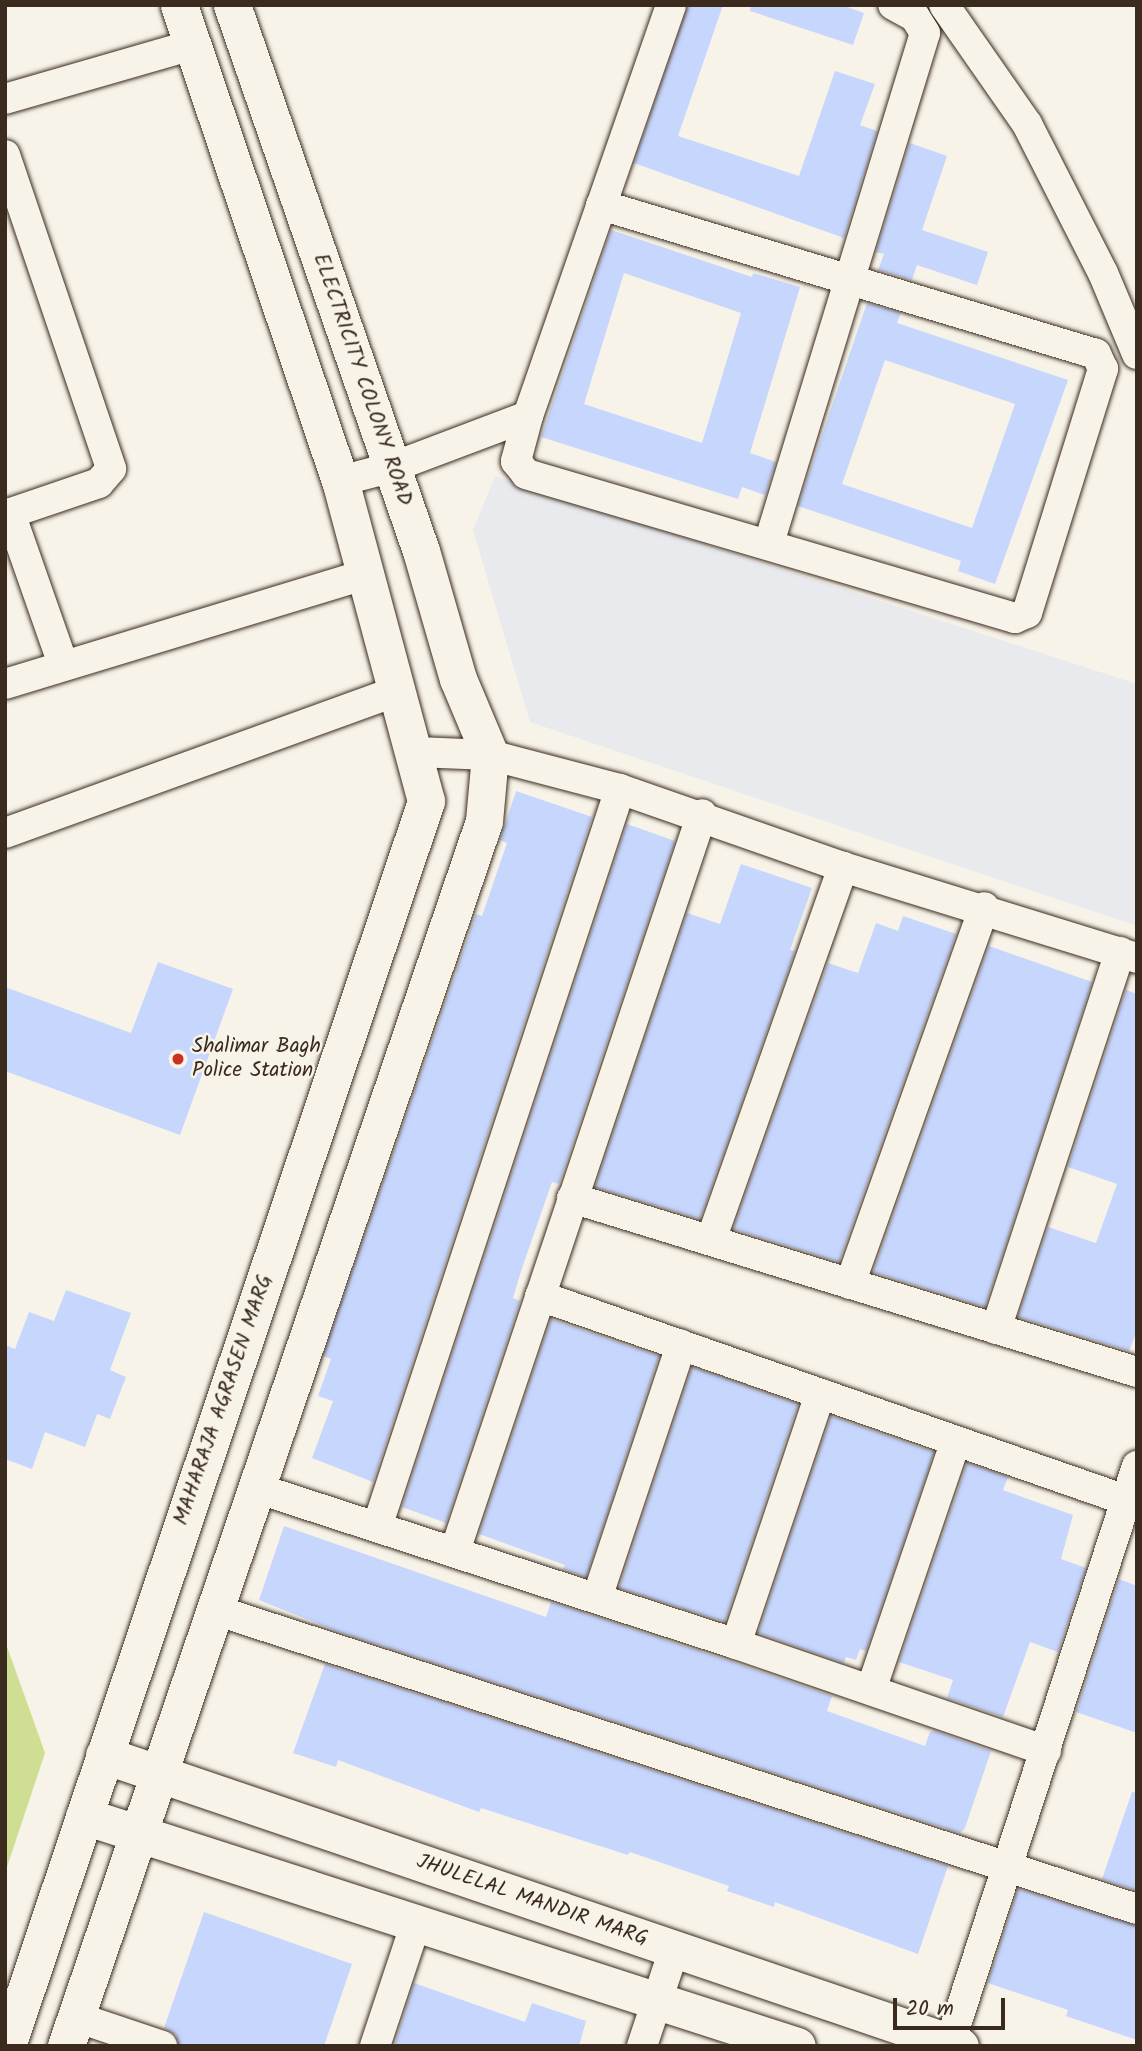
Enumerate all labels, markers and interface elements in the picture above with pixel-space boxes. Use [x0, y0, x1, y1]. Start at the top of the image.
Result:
street label: ELECTRICITY COLONY ROAD [307, 250, 417, 510]
place label: Shalimar Bagh Police Station [192, 1034, 321, 1084]
marker: Shalimar Bagh Police Station [170, 1051, 186, 1067]
street label: MAHARAJA AGRASEN MARG [169, 1271, 279, 1529]
street label: JHULELAL MANDIR MARG [413, 1850, 651, 1952]
scale bar [897, 1984, 1009, 2028]
text: 20 m [906, 1993, 954, 2026]

